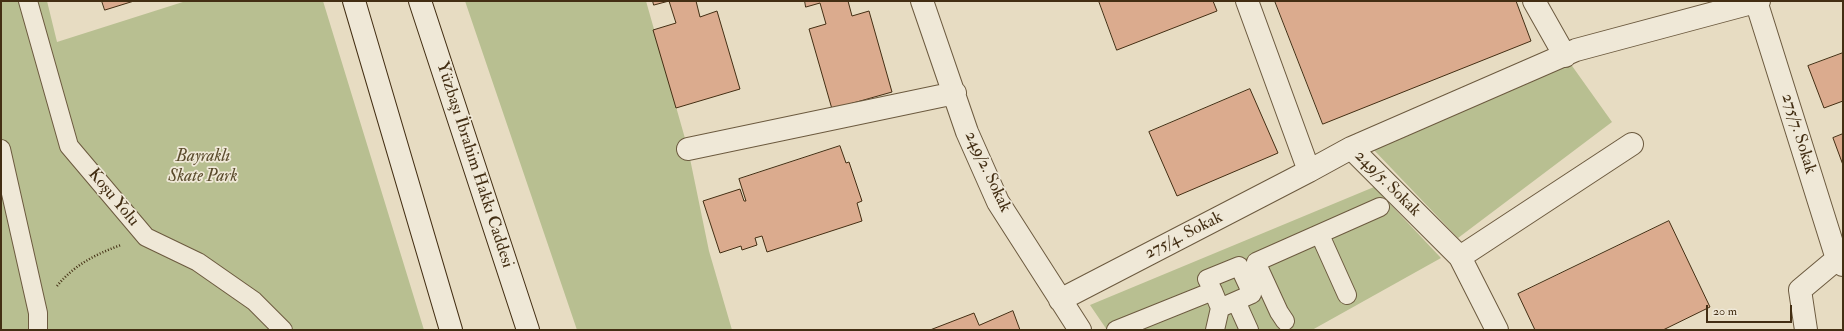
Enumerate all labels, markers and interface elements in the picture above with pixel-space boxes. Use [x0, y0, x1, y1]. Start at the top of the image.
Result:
street label: Yüzbaşı İbrahim Hakkı Caddesi [431, 59, 517, 271]
street label: 275/7. Sokak [1776, 91, 1820, 177]
street label: 249/2. Sokak [959, 128, 1015, 216]
park label: Bayraklı Skate Park [168, 147, 238, 187]
street label: 249/5. Sokak [1350, 147, 1424, 221]
street label: Koşu Yolu [83, 165, 143, 231]
street label: 275/4. Sokak [1142, 208, 1226, 264]
scale bar [1708, 297, 1794, 323]
text: 20 m [1713, 304, 1737, 319]

